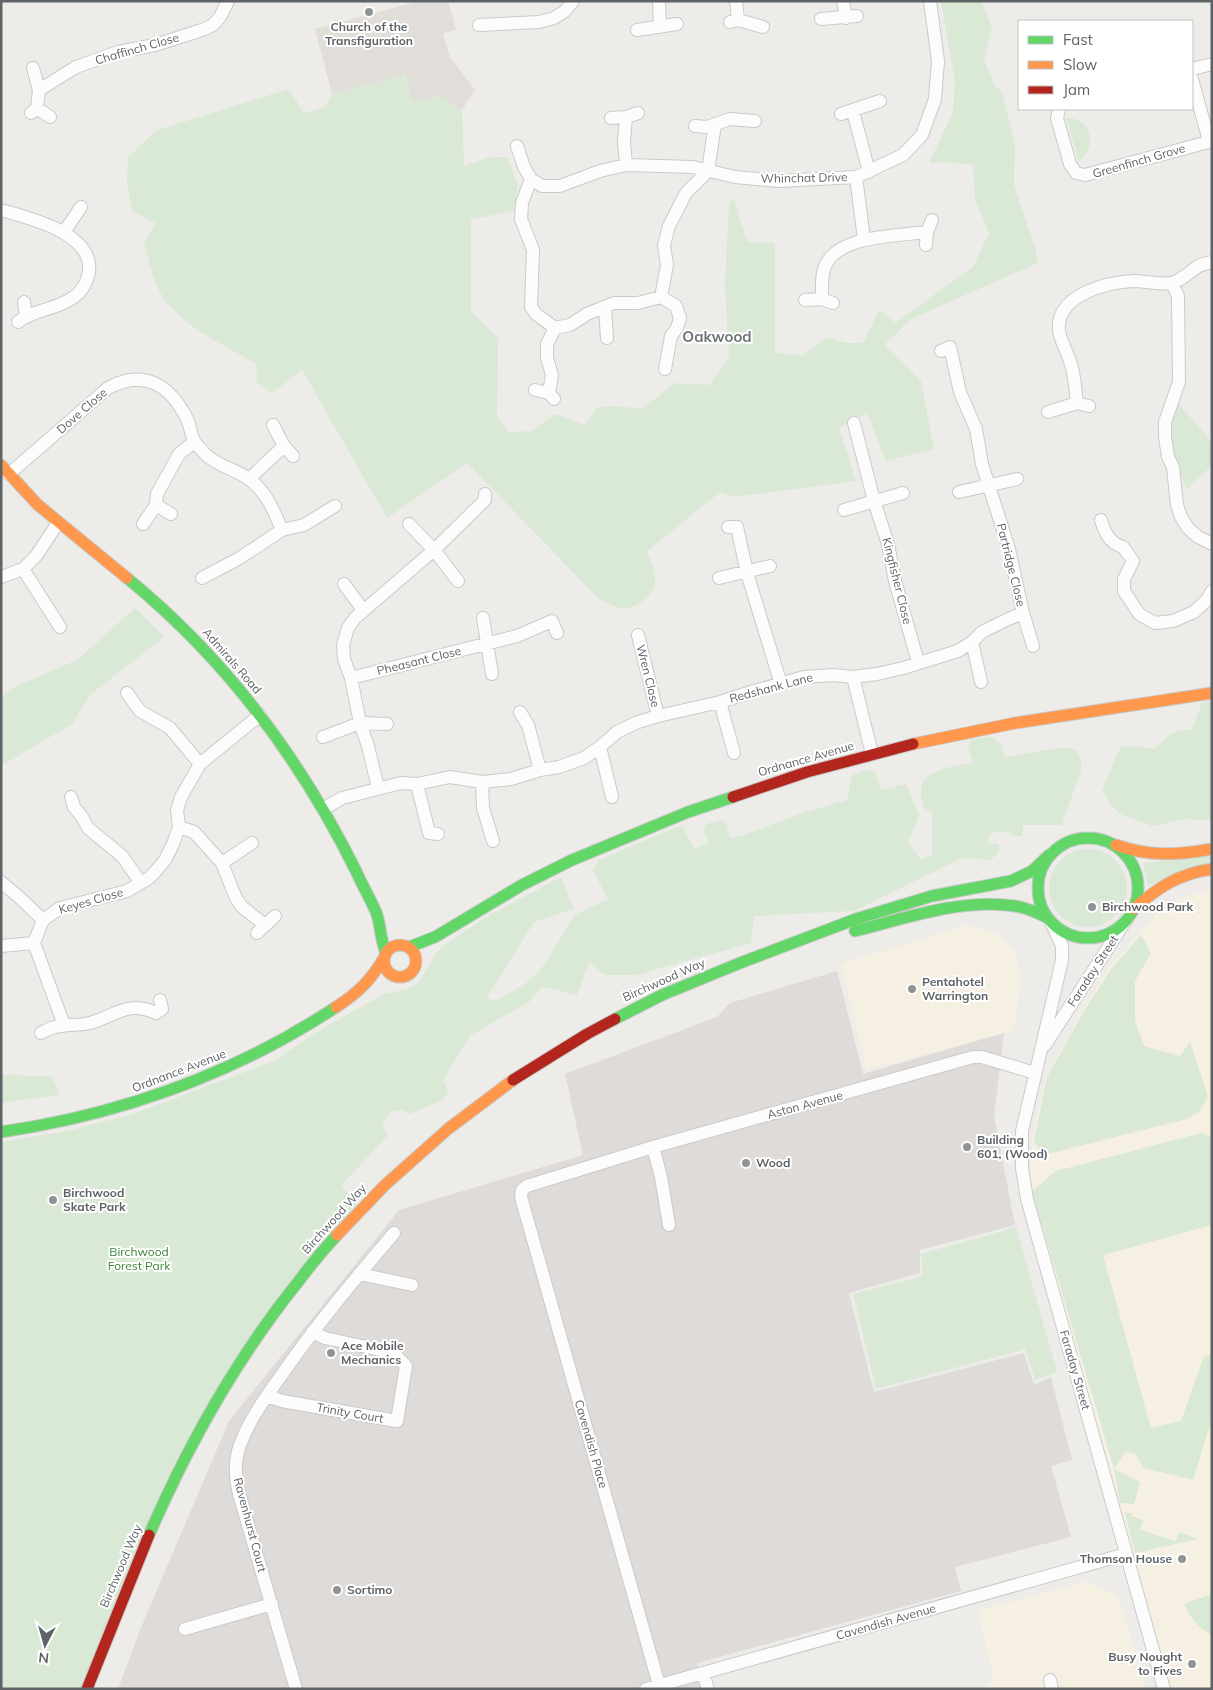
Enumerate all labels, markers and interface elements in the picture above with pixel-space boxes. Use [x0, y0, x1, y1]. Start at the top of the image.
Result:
marker: Church of the Transfiguration [363, 6, 375, 18]
place label: Church of the Transfiguration [325, 19, 413, 48]
legend [1018, 20, 1193, 110]
street label: Chaffinch Close [93, 29, 181, 68]
text: Fast [1063, 30, 1093, 49]
text: Slow [1063, 55, 1097, 74]
text: Jam [1063, 80, 1090, 99]
street label: Greenfinch Grove [1091, 140, 1187, 181]
street label: Whinchat Drive [760, 169, 847, 186]
district label: Oakwood [682, 327, 752, 346]
street label: Dove Close [53, 385, 110, 437]
street label: Partridge Close [994, 522, 1029, 608]
street label: Kingfisher Close [879, 536, 916, 626]
street label: Admirals Road [200, 625, 265, 697]
street label: Pheasant Close [375, 643, 463, 678]
street label: Wren Close [633, 643, 664, 709]
street label: Redshank Lane [728, 669, 814, 706]
street label: Ordnance Avenue [756, 738, 856, 779]
street label: Keyes Close [57, 884, 125, 917]
place label: Birchwood Park [1102, 899, 1194, 914]
marker: Birchwood Park [1086, 901, 1098, 913]
street label: Faraday Street [1064, 932, 1121, 1009]
street label: Birchwood Way [620, 954, 708, 1004]
place label: Pentahotel Warrington [922, 974, 988, 1003]
marker: Pentahotel Warrington [906, 983, 918, 995]
street label: Ordnance Avenue [130, 1046, 228, 1095]
street label: Aston Avenue [765, 1087, 844, 1122]
place label: Building 601, (Wood) [977, 1132, 1048, 1161]
marker: Building 601, (Wood) [961, 1141, 973, 1153]
place label: Wood [756, 1155, 790, 1170]
marker: Wood [740, 1157, 752, 1169]
street label: Birchwood Way [298, 1180, 369, 1257]
place label: Birchwood Skate Park [63, 1185, 126, 1214]
marker: Birchwood Skate Park [47, 1194, 59, 1206]
park label: Birchwood Forest Park [108, 1244, 171, 1273]
street label: Faraday Street [1057, 1328, 1094, 1411]
place label: Ace Mobile Mechanics [341, 1338, 404, 1367]
marker: Ace Mobile Mechanics [325, 1347, 337, 1359]
street label: Cavendish Place [572, 1398, 611, 1490]
street label: Trinity Court [315, 1399, 385, 1426]
street label: Ravenhurst Court [231, 1476, 270, 1574]
street label: Birchwood Way [96, 1521, 145, 1610]
place label: Thomson House [1080, 1551, 1172, 1566]
marker: Thomson House [1176, 1553, 1188, 1565]
place label: Sortimo [347, 1582, 392, 1597]
marker: Sortimo [331, 1584, 343, 1596]
street label: Cavendish Avenue [834, 1600, 937, 1643]
north arrow [20, 1620, 70, 1670]
text: N [37, 1648, 50, 1667]
place label: Busy Nought to Fives [1108, 1649, 1182, 1678]
marker: Busy Nought to Fives [1186, 1658, 1198, 1670]

